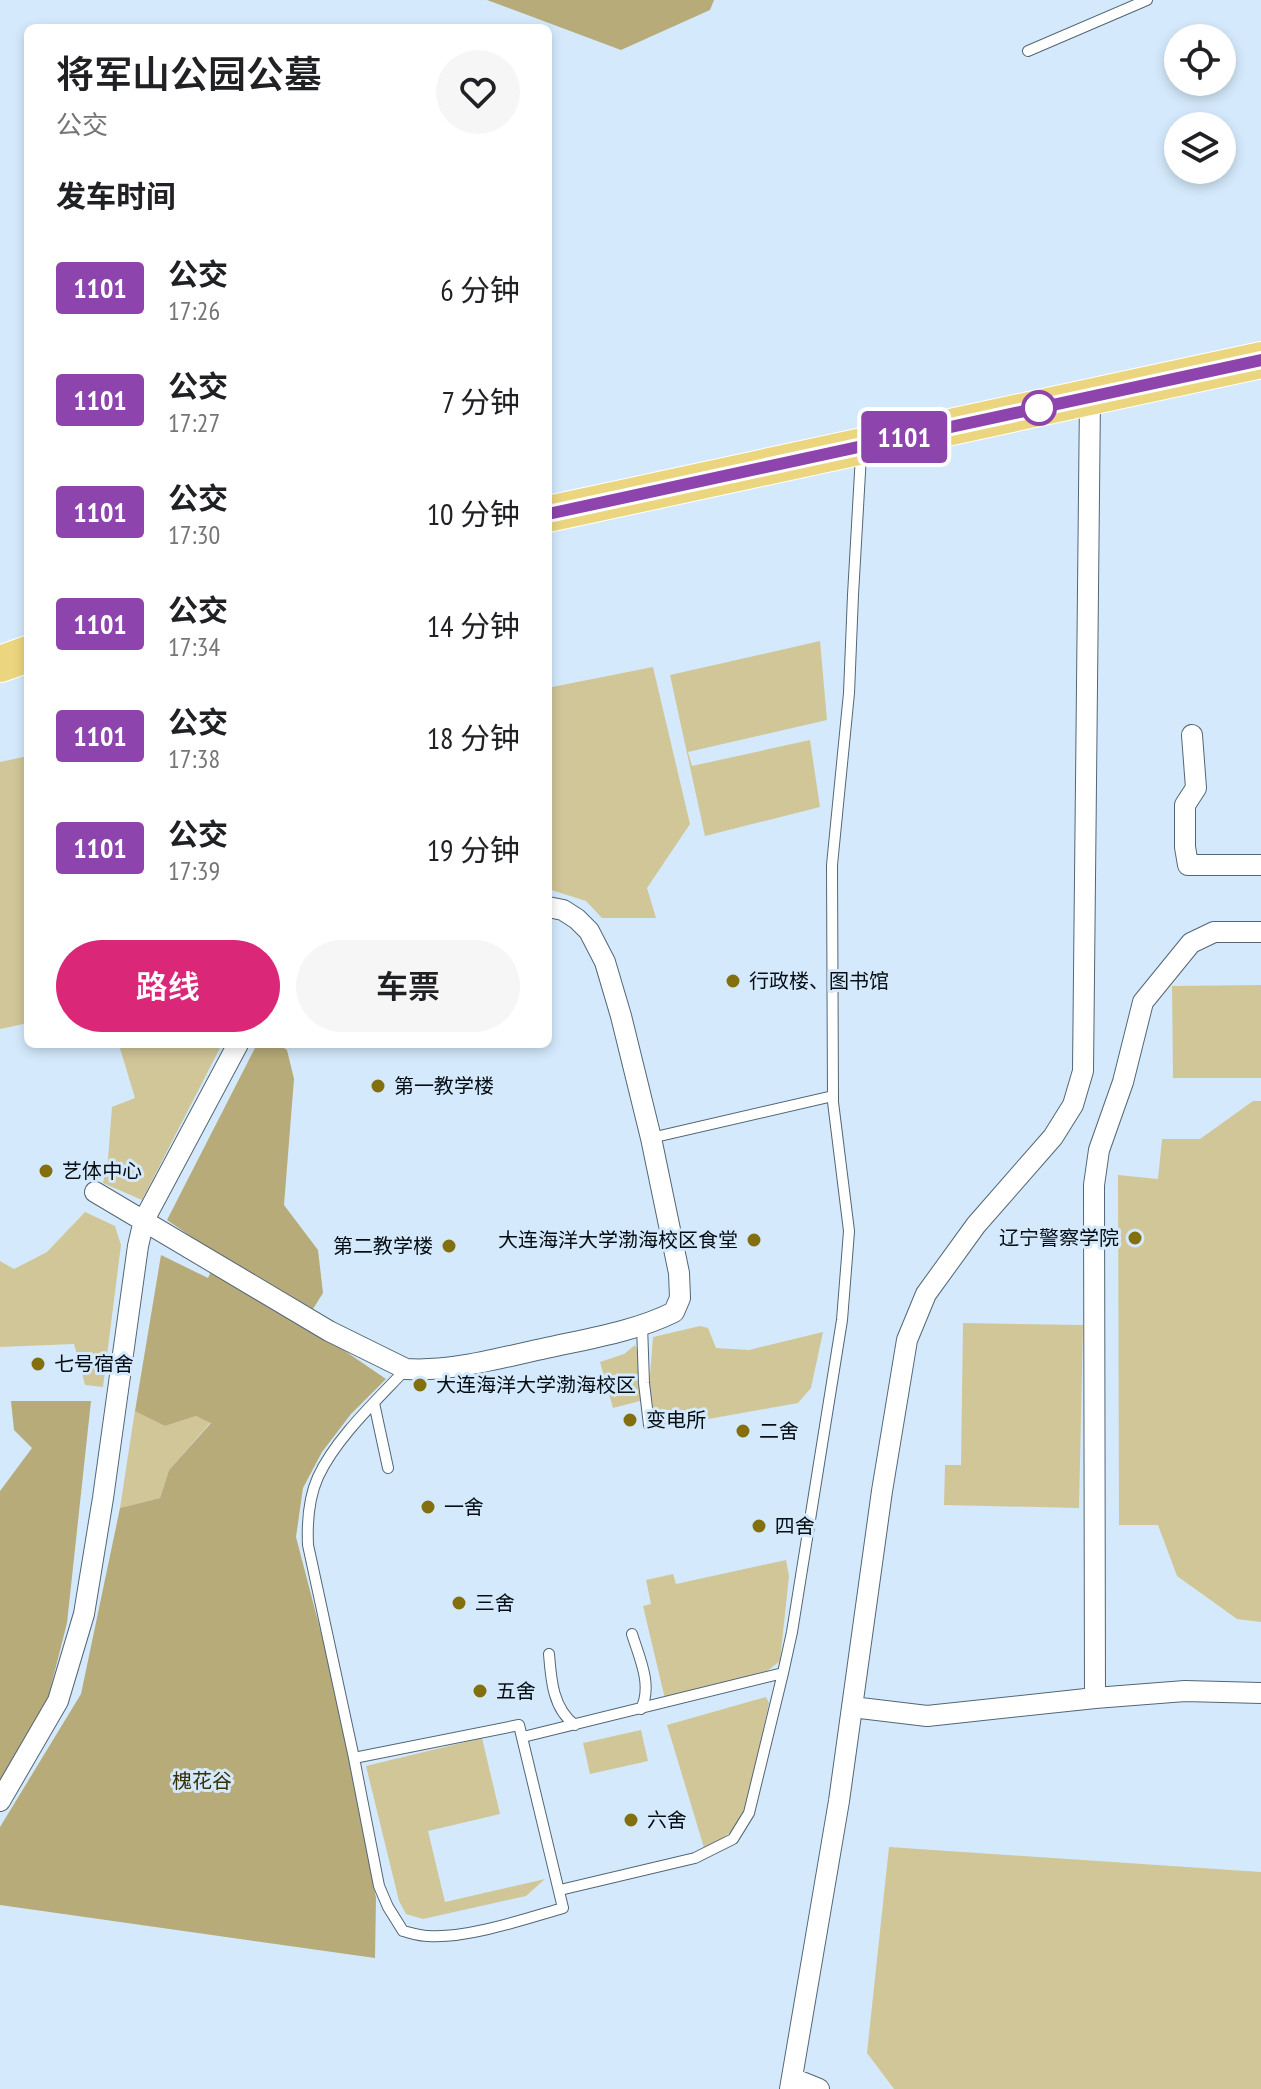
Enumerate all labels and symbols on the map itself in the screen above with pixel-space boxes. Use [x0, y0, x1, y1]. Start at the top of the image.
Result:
unlabelled marker [1022, 391, 1056, 425]
line badge: 1101 [848, 411, 960, 463]
place label: 行政楼、图书馆 [749, 968, 889, 994]
marker: 行政楼、图书馆 [724, 972, 742, 990]
place label: 第一教学楼 [394, 1073, 494, 1099]
marker: 第一教学楼 [369, 1077, 387, 1095]
place label: 艺体中心 [62, 1158, 142, 1184]
marker: 艺体中心 [37, 1162, 55, 1180]
place label: 辽宁警察学院 [999, 1225, 1119, 1251]
place label: 大连海洋大学渤海校区食堂 [498, 1227, 738, 1253]
marker: 辽宁警察学院 [1126, 1229, 1144, 1247]
marker: 大连海洋大学渤海校区食堂 [745, 1231, 763, 1249]
place label: 第二教学楼 [333, 1233, 433, 1259]
marker: 第二教学楼 [440, 1237, 458, 1255]
place label: 七号宿舍 [54, 1351, 134, 1377]
marker: 七号宿舍 [29, 1355, 47, 1373]
place label: 大连海洋大学渤海校区 [436, 1372, 636, 1398]
marker: 大连海洋大学渤海校区 [411, 1376, 429, 1394]
place label: 变电所 [646, 1407, 706, 1433]
marker: 变电所 [621, 1411, 639, 1429]
place label: 二舍 [759, 1418, 799, 1444]
marker: 二舍 [734, 1422, 752, 1440]
place label: 一舍 [444, 1494, 484, 1520]
marker: 一舍 [419, 1498, 437, 1516]
place label: 四舍 [775, 1513, 815, 1539]
marker: 四舍 [750, 1517, 768, 1535]
place label: 三舍 [475, 1590, 515, 1616]
marker: 三舍 [450, 1594, 468, 1612]
place label: 五舍 [496, 1678, 536, 1704]
marker: 五舍 [471, 1682, 489, 1700]
park label: 槐花谷 [172, 1768, 232, 1794]
place label: 六舍 [647, 1807, 687, 1833]
marker: 六舍 [622, 1811, 640, 1829]

